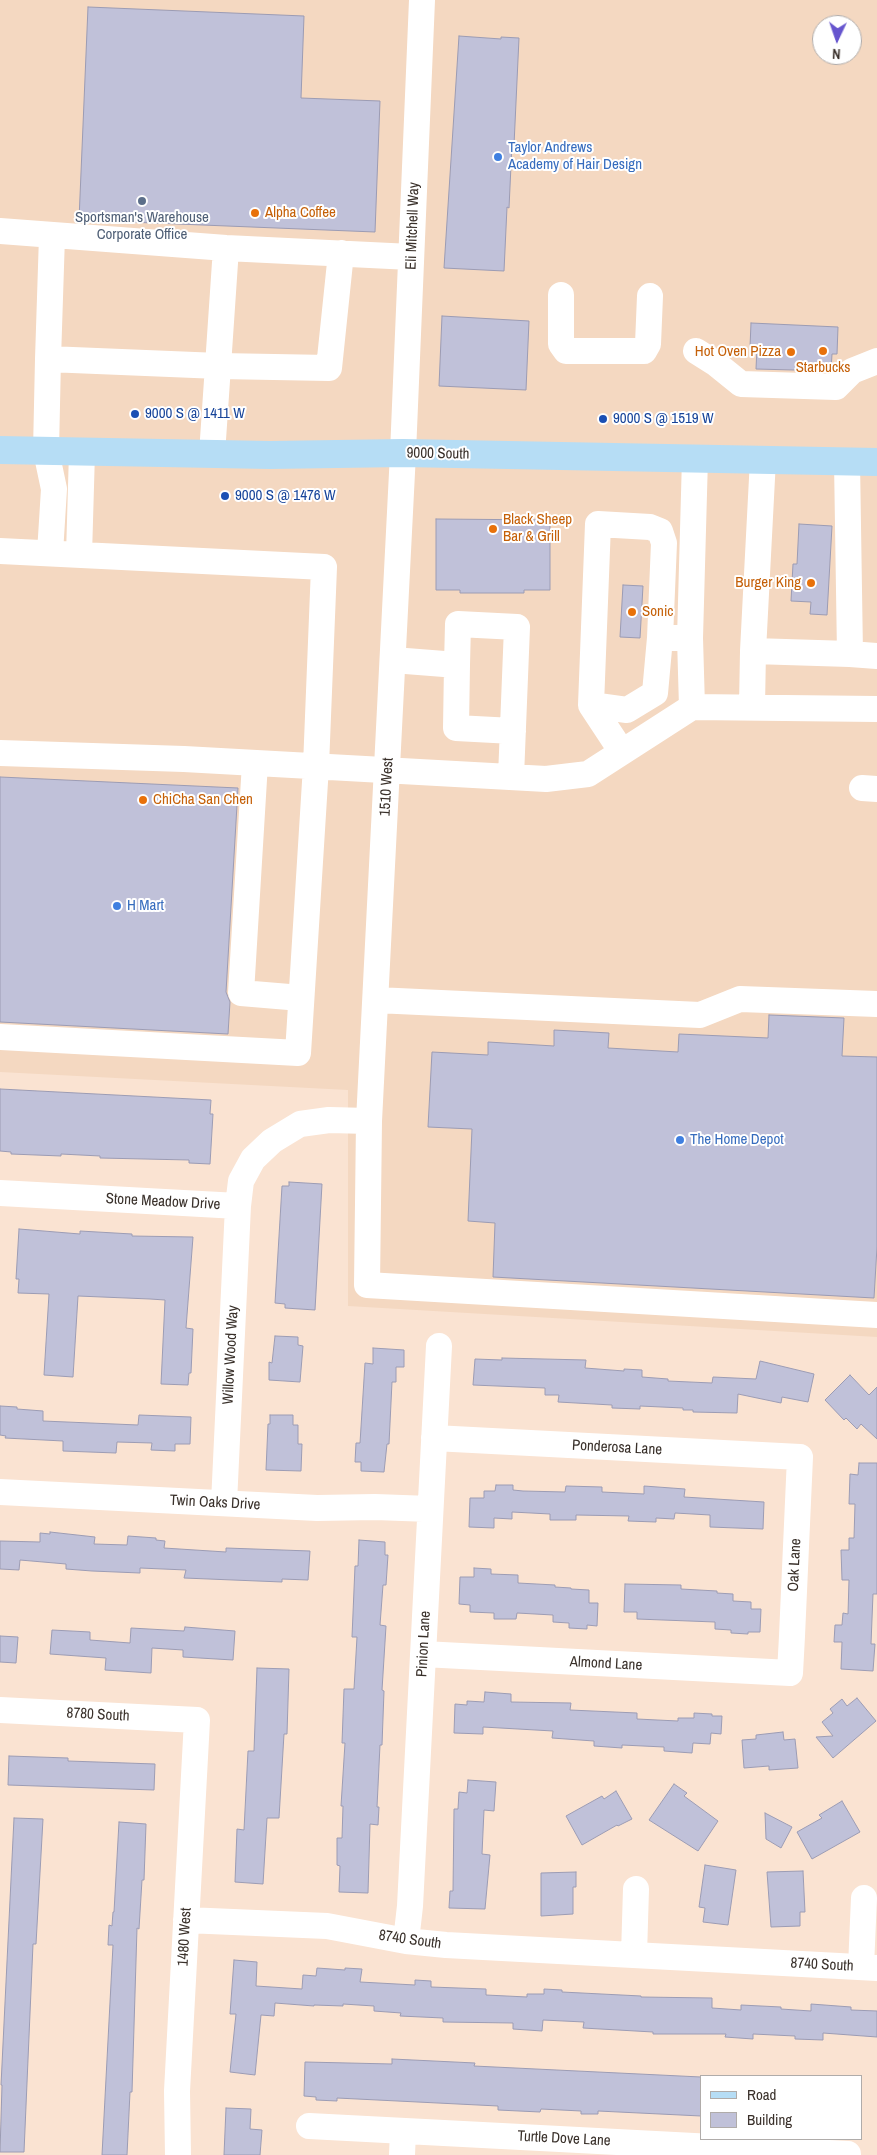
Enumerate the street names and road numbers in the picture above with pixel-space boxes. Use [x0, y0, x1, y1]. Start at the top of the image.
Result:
street label: Eli Mitchell Way [402, 182, 424, 270]
street label: 9000 South [406, 444, 470, 464]
street label: 1510 West [376, 757, 398, 817]
street label: Stone Meadow Drive [105, 1190, 221, 1214]
street label: Willow Wood Way [219, 1305, 243, 1405]
street label: Ponderosa Lane [571, 1437, 663, 1459]
street label: Twin Oaks Drive [169, 1492, 261, 1514]
street label: Oak Lane [785, 1538, 805, 1592]
street label: Pinion Lane [413, 1610, 435, 1678]
street label: Almond Lane [569, 1653, 643, 1675]
street label: 8780 South [66, 1704, 130, 1726]
street label: 1480 West [174, 1907, 196, 1967]
street label: 8740 South [378, 1927, 442, 1953]
street label: 8740 South [790, 1954, 854, 1976]
street label: Turtle Dove Lane [517, 2128, 611, 2150]

